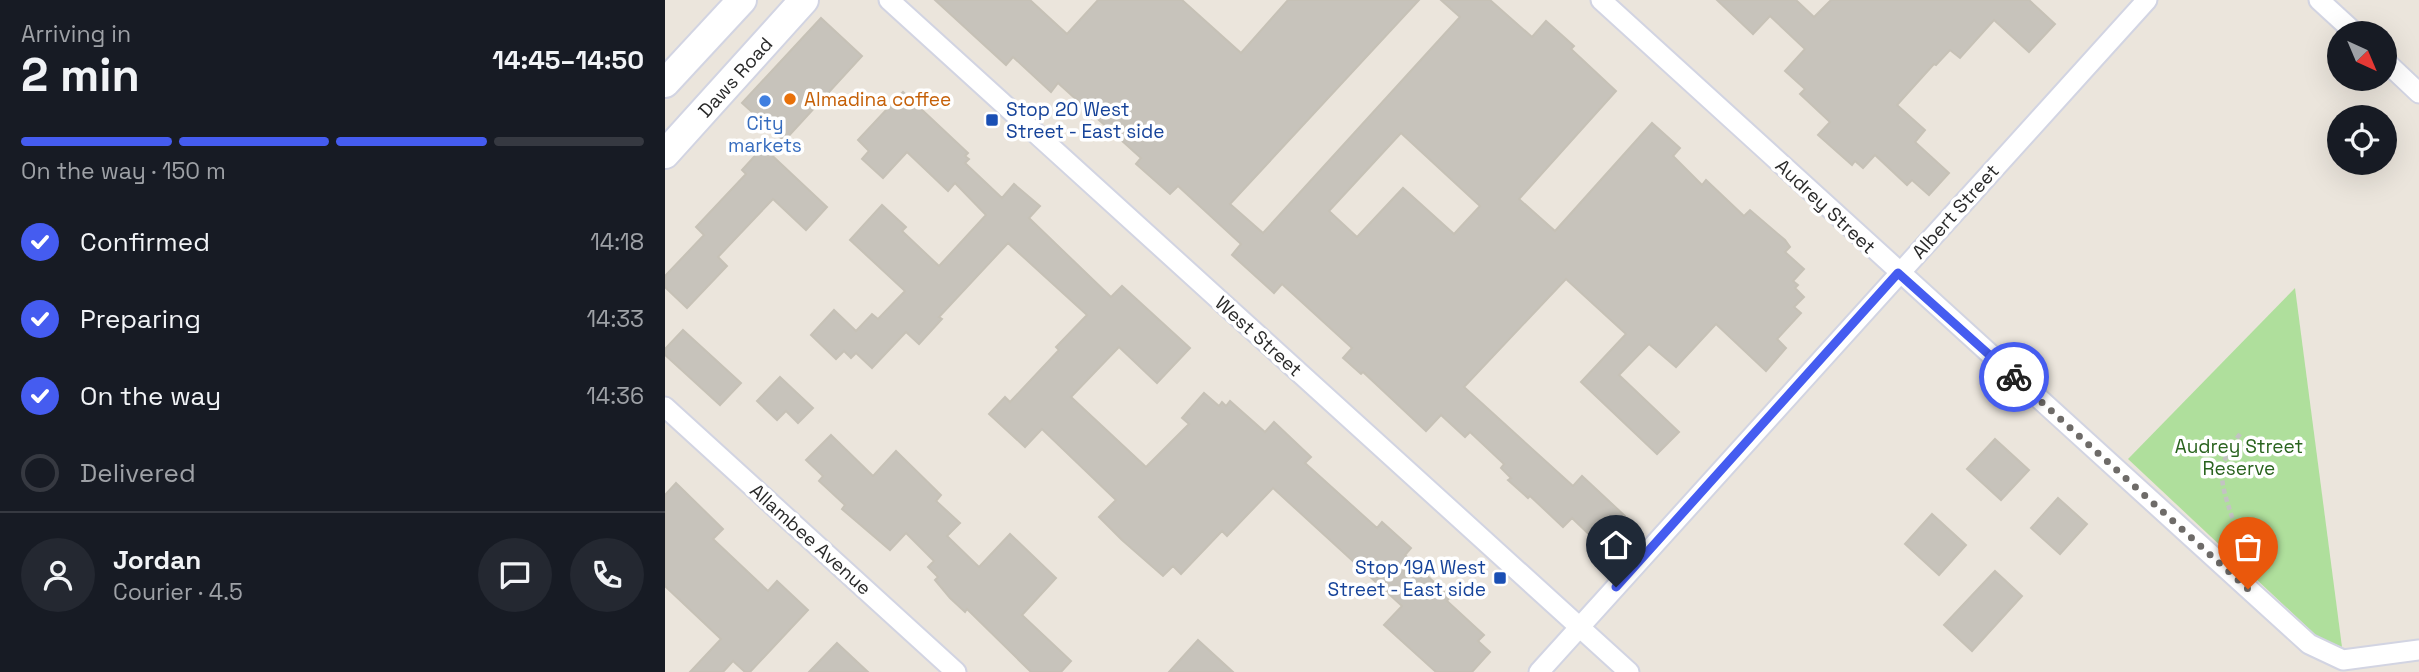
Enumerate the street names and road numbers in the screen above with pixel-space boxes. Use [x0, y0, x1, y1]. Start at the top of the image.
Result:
street label: Daws Road [693, 32, 778, 123]
street label: Audrey Street [1770, 153, 1881, 259]
street label: Albert Street [1906, 159, 2004, 264]
street label: West Street [1210, 291, 1308, 382]
street label: Allambee Avenue [745, 478, 877, 601]

